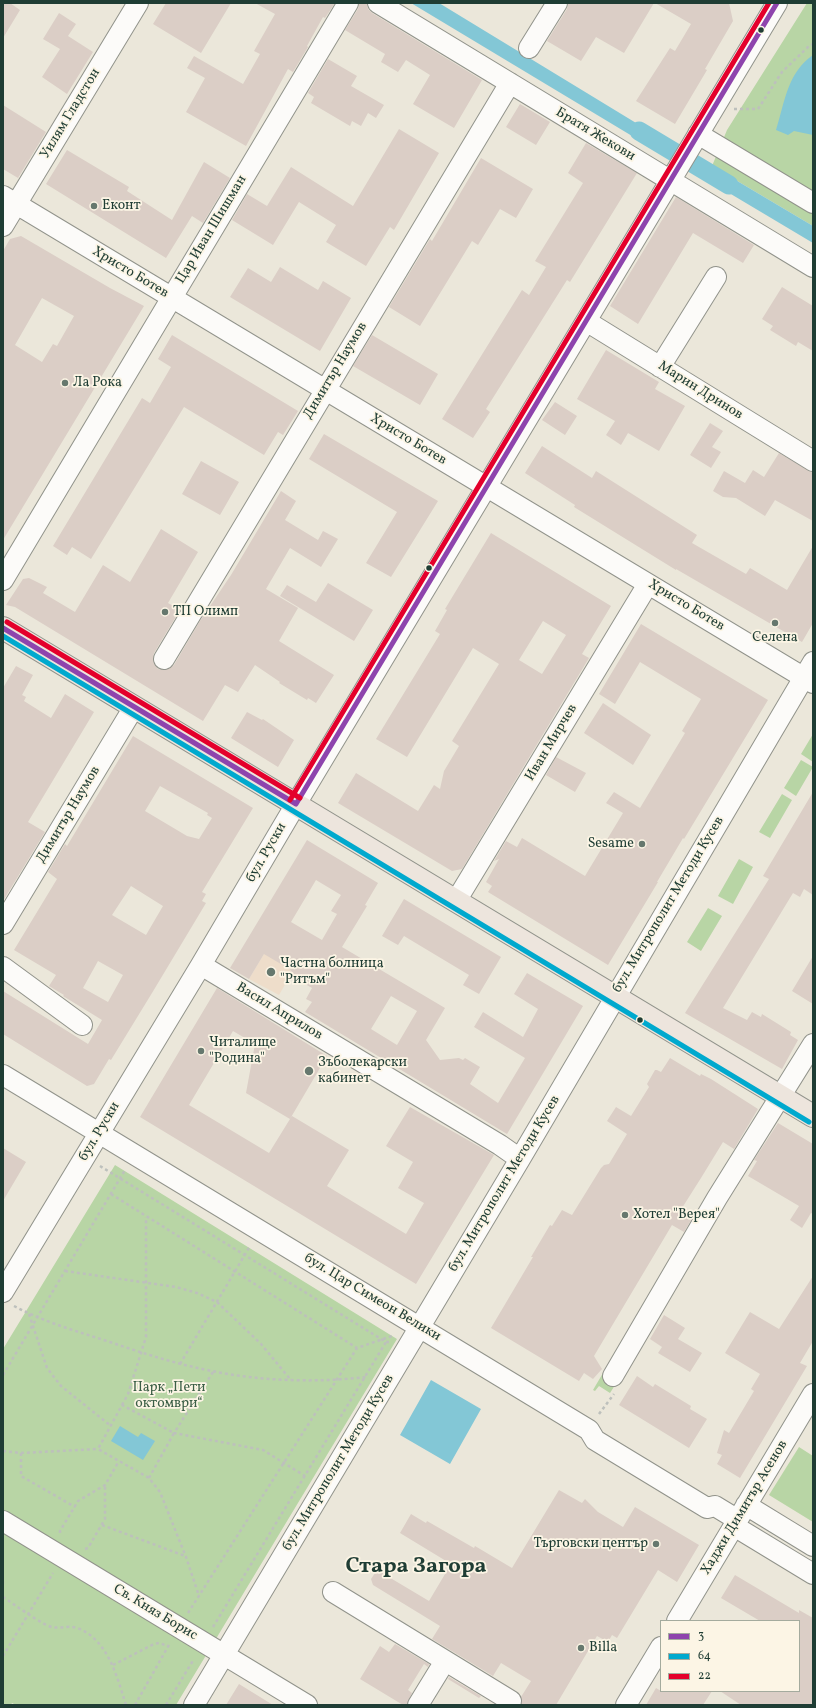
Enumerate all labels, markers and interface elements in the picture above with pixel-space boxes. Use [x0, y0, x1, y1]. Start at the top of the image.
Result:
unlabelled marker [756, 25, 766, 35]
street label: Уилям Гладстон [37, 66, 105, 162]
street label: Братя Жекови [552, 105, 638, 165]
street label: Цар Иван Шишман [173, 173, 251, 287]
place label: Еконт [102, 198, 141, 214]
marker: Еконт [89, 201, 99, 211]
street label: Христо Ботев [89, 244, 171, 302]
street label: Димитър Наумов [300, 319, 372, 423]
street label: Марин Дринов [654, 358, 746, 424]
place label: Ла Рока [73, 375, 122, 391]
marker: Ла Рока [60, 378, 70, 388]
street label: Христо Ботев [367, 411, 449, 469]
unlabelled marker [424, 563, 434, 573]
street label: Христо Ботев [645, 577, 727, 635]
place label: ТП Олимп [173, 604, 238, 620]
marker: ТП Олимп [160, 607, 170, 617]
marker: Селена [770, 618, 780, 628]
place label: Селена [752, 630, 798, 646]
street label: Иван Мирчев [522, 701, 582, 785]
street label: Димитър Наумов [33, 763, 105, 867]
street label: бул. Митрополит Методи Кусев [610, 814, 728, 996]
street label: бул. Руски [243, 820, 291, 886]
place label: Sesame [588, 836, 634, 852]
marker: Sesame [637, 839, 647, 849]
place label: Частна болница "Ритъм" [280, 956, 384, 988]
marker: Частна болница "Ритъм" [265, 966, 277, 978]
street label: Васил Априлов [233, 980, 325, 1044]
unlabelled marker [635, 1015, 645, 1025]
place label: Читалище "Родина" [209, 1035, 276, 1068]
marker: Читалище "Родина" [196, 1046, 206, 1056]
place label: Зъболекарски кабинет [318, 1055, 407, 1088]
marker: Зъболекарски кабинет [303, 1065, 315, 1077]
street label: бул. Митрополит Методи Кусев [446, 1093, 564, 1275]
street label: бул. Руски [76, 1099, 124, 1165]
place label: Хотел "Верея" [633, 1207, 720, 1223]
marker: Хотел "Верея" [620, 1210, 630, 1220]
street label: бул. Цар Симеон Велики [300, 1250, 444, 1346]
street label: бул. Митрополит Методи Кусев [280, 1372, 398, 1554]
park label: Парк „Пети октомври“ [132, 1380, 206, 1412]
street label: Хаджи Димитър Асенов [698, 1438, 792, 1578]
place label: Търговски център [534, 1536, 648, 1552]
marker: Търговски център [651, 1539, 661, 1549]
district label: Стара Загора [345, 1555, 487, 1581]
street label: Св. Княз Борис [110, 1581, 200, 1645]
legend [660, 1620, 800, 1692]
text: 3 [698, 1628, 704, 1644]
place label: Billa [589, 1640, 617, 1656]
marker: Billa [576, 1643, 586, 1653]
text: 64 [698, 1648, 711, 1664]
text: 22 [698, 1668, 711, 1684]

